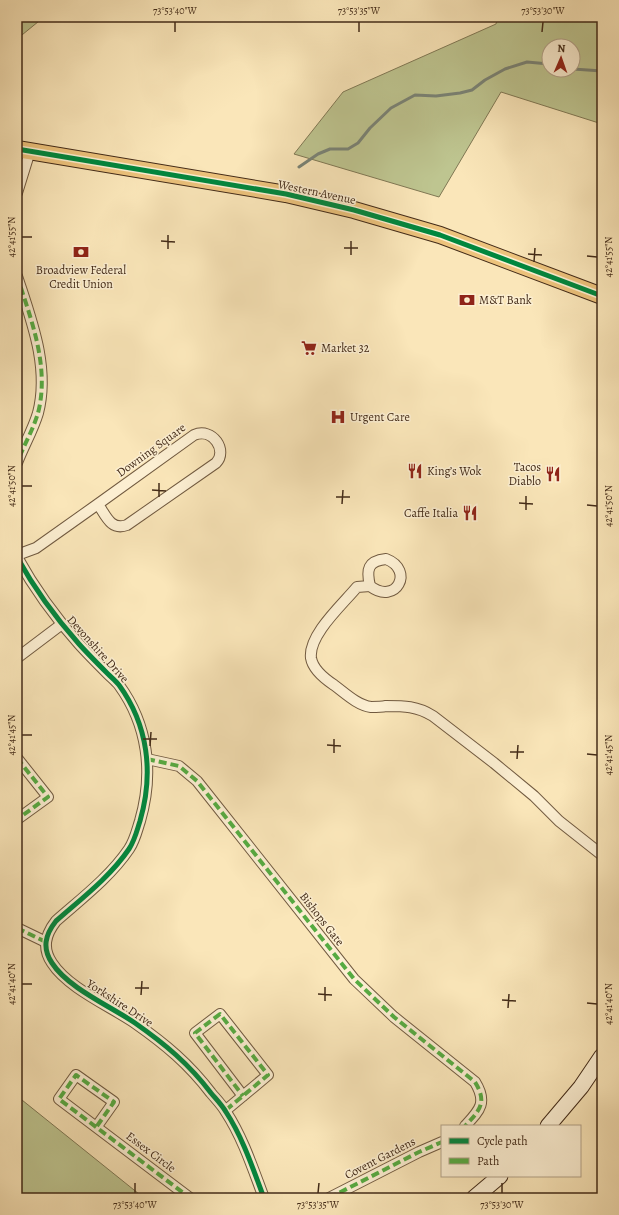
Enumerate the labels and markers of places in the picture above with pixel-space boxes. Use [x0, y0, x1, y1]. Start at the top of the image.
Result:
bank icon: Broadview Federal Credit Union [72, 243, 90, 261]
place label: Broadview Federal Credit Union [36, 262, 126, 292]
bank icon: M&T Bank [458, 291, 476, 309]
place label: M&T Bank [479, 292, 532, 308]
supermarket icon: Market 32 [300, 339, 318, 357]
place label: Market 32 [321, 340, 370, 356]
hospital icon: Urgent Care [329, 408, 347, 426]
place label: Urgent Care [350, 409, 410, 425]
place label: Tacos Diablo [509, 459, 541, 489]
restaurant icon: King’s Wok [406, 462, 424, 480]
place label: King’s Wok [427, 463, 481, 479]
restaurant icon: Tacos Diablo [544, 465, 562, 483]
restaurant icon: Caffe Italia [461, 504, 479, 522]
place label: Caffe Italia [404, 505, 458, 521]

